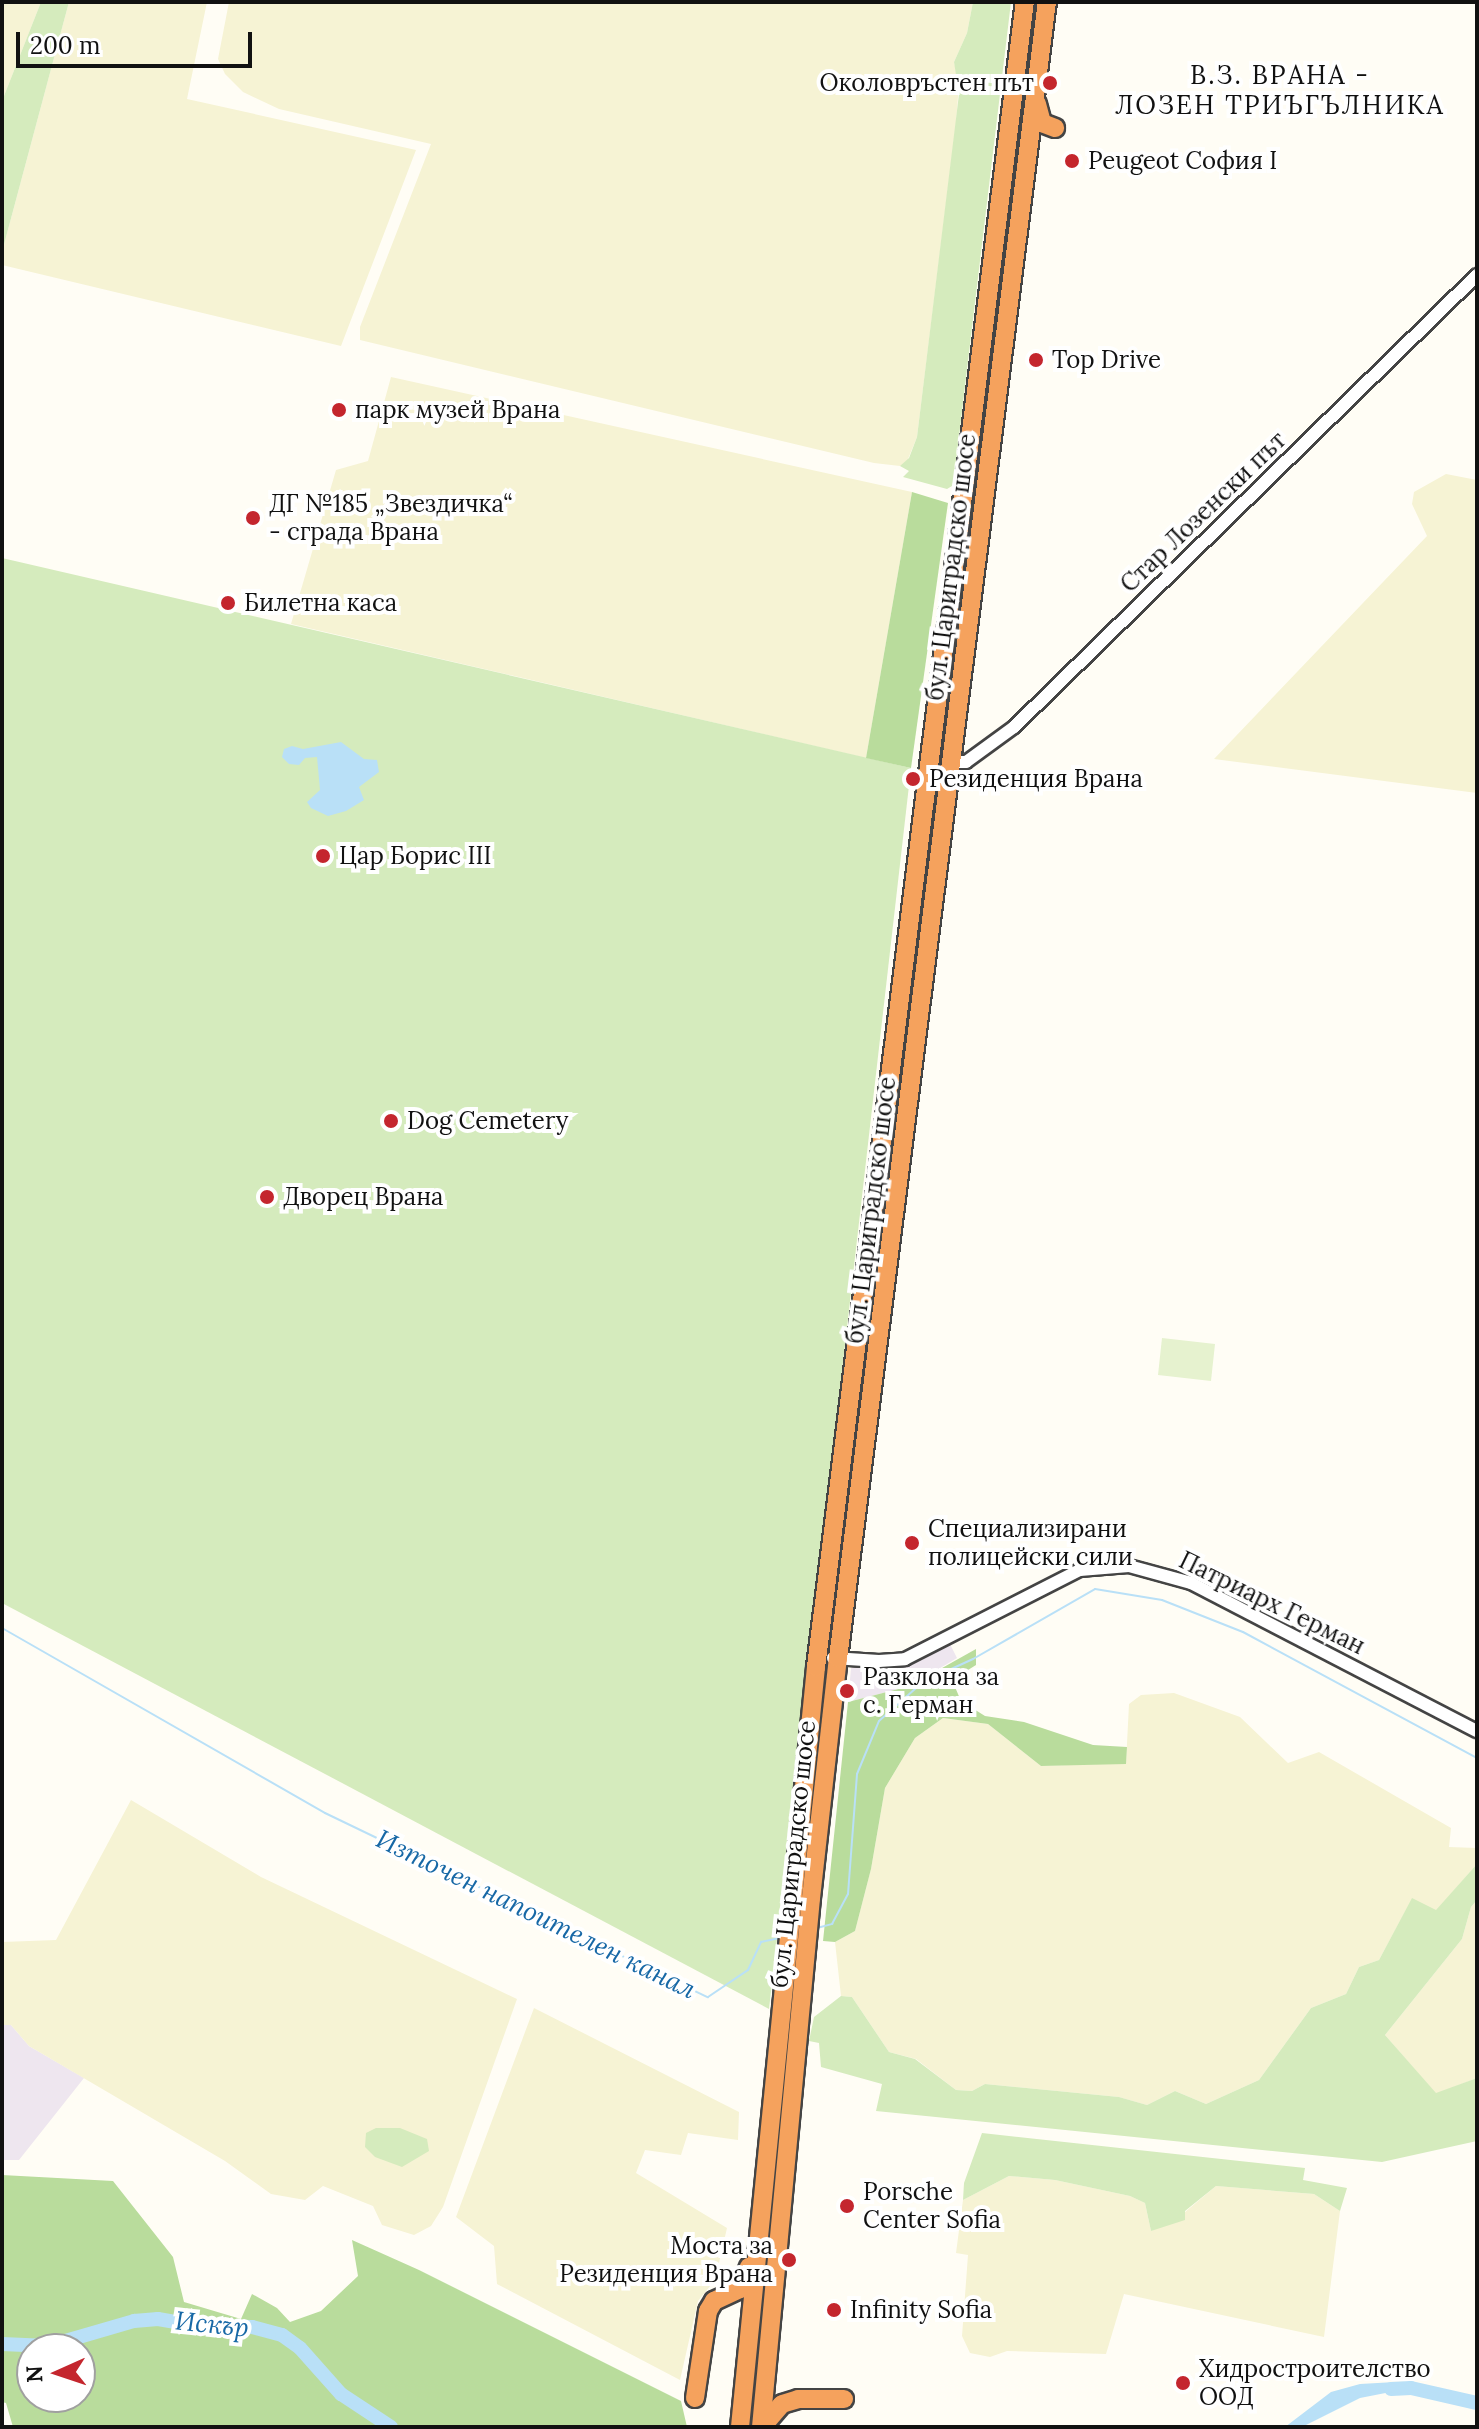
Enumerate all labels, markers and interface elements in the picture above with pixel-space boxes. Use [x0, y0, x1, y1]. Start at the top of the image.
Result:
scale bar [20, 16, 256, 66]
text: 200 m [30, 30, 100, 61]
district label: В.З. ВРАНА - ЛОЗЕН ТРИЪГЪЛНИКА [1115, 59, 1445, 120]
place label: Околовръстен път [820, 69, 1034, 97]
marker: Околовръстен път [1041, 74, 1059, 92]
place label: Peugeot София I [1088, 147, 1277, 175]
marker: Peugeot София I [1063, 152, 1081, 170]
place label: Top Drive [1052, 346, 1161, 374]
marker: Top Drive [1027, 351, 1045, 369]
place label: парк музей Врана [355, 396, 560, 424]
marker: парк музей Врана [330, 401, 348, 419]
street label: Стар Лозенски път [1114, 426, 1292, 598]
street label: бул. Цариградско шосе [920, 432, 982, 702]
place label: ДГ №185 „Звездичка“ - сграда Врана [269, 490, 513, 546]
marker: ДГ №185 „Звездичка“ - сграда Врана [244, 509, 262, 527]
place label: Билетна каса [244, 589, 397, 617]
marker: Билетна каса [219, 594, 237, 612]
place label: Резиденция Врана [929, 765, 1143, 793]
marker: Резиденция Врана [904, 770, 922, 788]
place label: Цар Борис III [339, 842, 492, 870]
marker: Цар Борис III [314, 847, 332, 865]
street label: бул. Цариградско шосе [840, 1075, 902, 1345]
place label: Dog Cemetery [407, 1107, 568, 1135]
marker: Dog Cemetery [382, 1112, 400, 1130]
place label: Дворец Врана [283, 1183, 443, 1211]
marker: Дворец Врана [258, 1188, 276, 1206]
place label: Специализирани полицейски сили [928, 1515, 1133, 1571]
marker: Специализирани полицейски сили [903, 1534, 921, 1552]
street label: Патриарх Герман [1174, 1546, 1370, 1660]
place label: Разклона за с. Герман [863, 1663, 999, 1719]
marker: Разклона за с. Герман [838, 1682, 856, 1700]
street label: бул. Цариградско шосе [765, 1719, 821, 1989]
water label: Източен напоителен канал [371, 1823, 701, 2005]
place label: Porsche Center Sofia [863, 2178, 1001, 2234]
marker: Porsche Center Sofia [838, 2197, 856, 2215]
place label: Моста за Резиденция Врана [559, 2232, 773, 2288]
marker: Моста за Резиденция Врана [780, 2251, 798, 2269]
place label: Infinity Sofia [850, 2296, 992, 2324]
marker: Infinity Sofia [825, 2301, 843, 2319]
water label: Искър [174, 2305, 250, 2343]
north arrow [16, 2333, 96, 2413]
place label: Хидростроителство ООД [1199, 2355, 1431, 2411]
text: N [20, 2365, 48, 2383]
marker: Хидростроителство ООД [1174, 2374, 1192, 2392]

